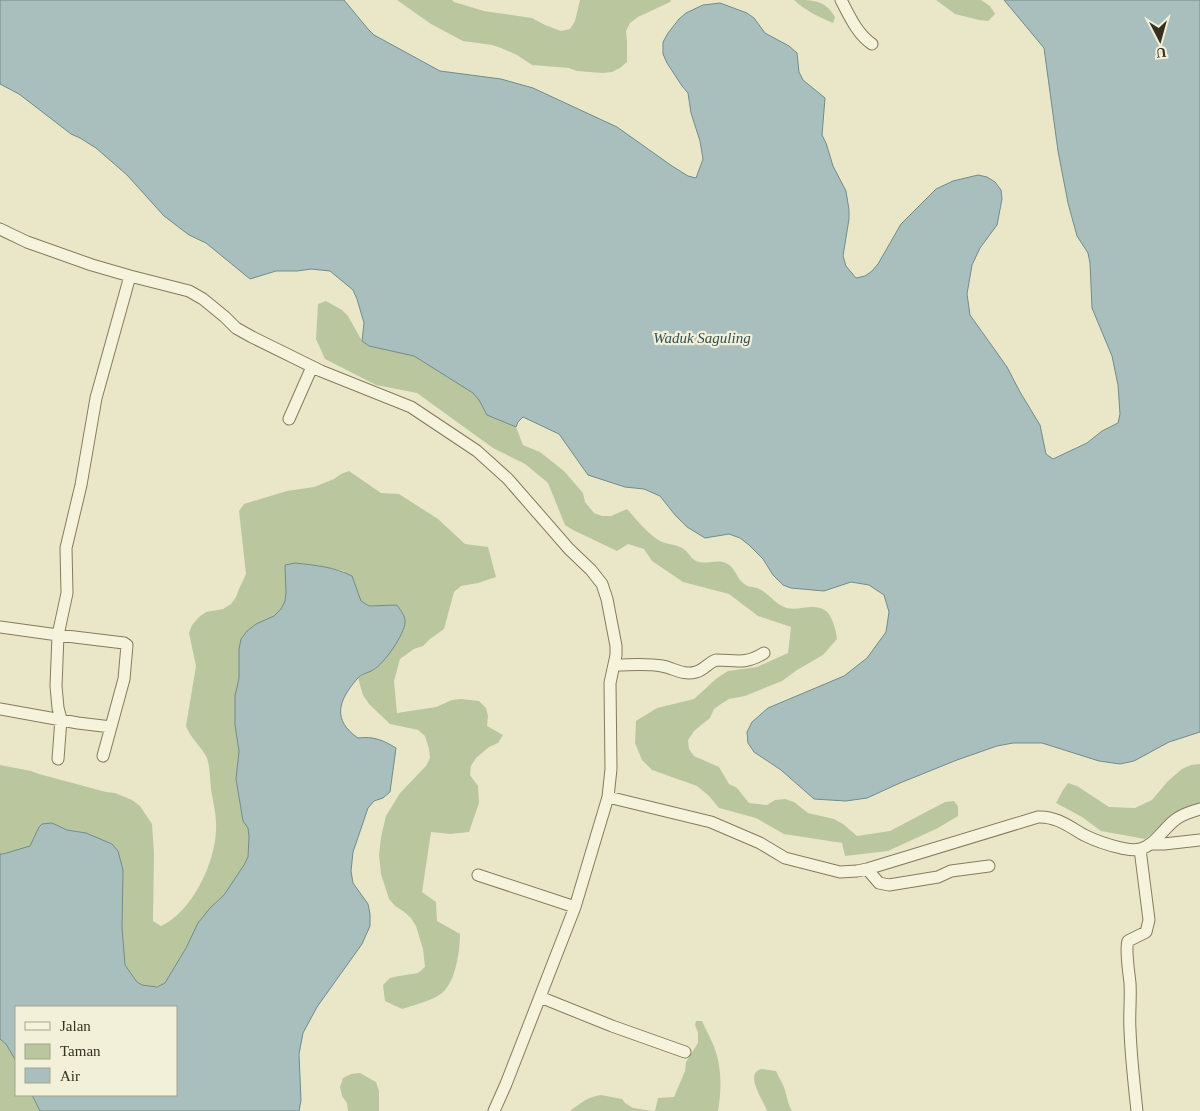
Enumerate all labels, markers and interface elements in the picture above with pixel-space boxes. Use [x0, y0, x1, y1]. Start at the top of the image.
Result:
north arrow [1135, 15, 1185, 65]
text: U [1155, 44, 1167, 60]
water label: Waduk Saguling [653, 330, 751, 346]
legend [15, 1006, 178, 1096]
text: Jalan [60, 1018, 91, 1034]
text: Taman [60, 1043, 101, 1059]
text: Air [60, 1068, 80, 1084]

